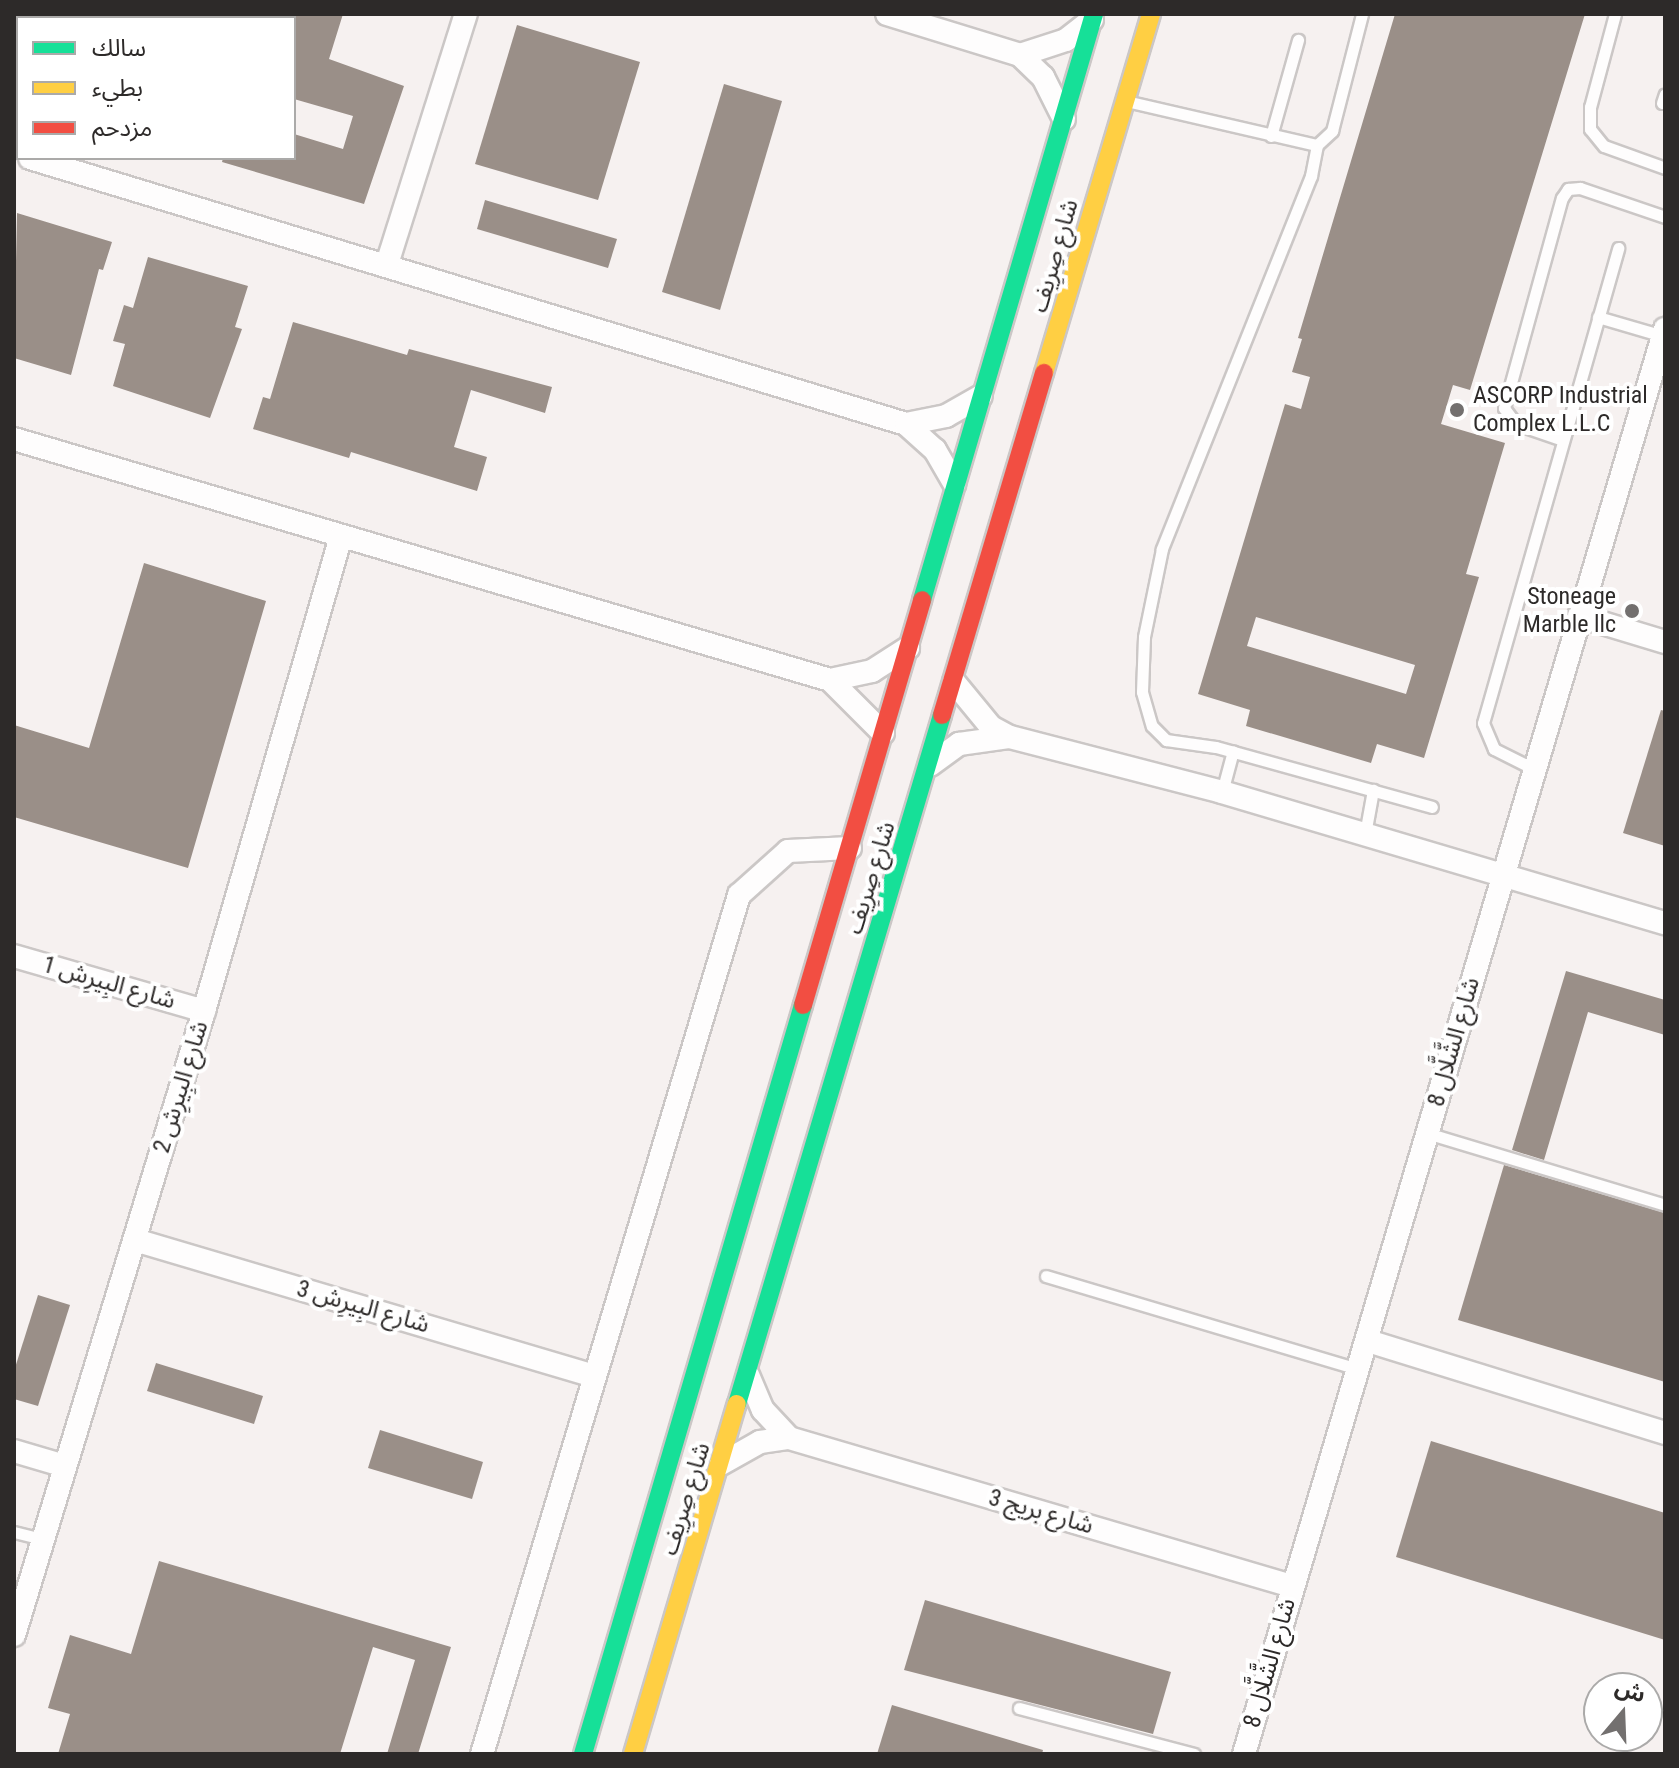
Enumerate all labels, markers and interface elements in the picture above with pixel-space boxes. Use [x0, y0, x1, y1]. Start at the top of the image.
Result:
legend [16, 16, 296, 160]
text: سالك [92, 34, 146, 62]
text: بطيء [92, 74, 143, 102]
text: مزدحم [92, 114, 152, 142]
street label: شارع صِرِيف [1025, 196, 1085, 316]
place label: ASCORP Industrial Complex L.L.C [1473, 382, 1648, 438]
marker: ASCORP Industrial Complex L.L.C [1448, 401, 1466, 419]
place label: Stoneage Marble llc [1523, 583, 1616, 639]
marker: Stoneage Marble llc [1623, 602, 1641, 620]
street label: شارع صِرِيف [840, 818, 902, 938]
street label: شارع البِيرِش 1 [39, 950, 179, 1016]
street label: شارع الشَّلَّال 8 [1422, 974, 1486, 1110]
street label: شارع البِيرِش 2 [147, 1017, 215, 1157]
street label: شارع البِيرِش 3 [293, 1274, 433, 1340]
street label: شارع صِرِيف [655, 1439, 717, 1559]
street label: شارع بريج 3 [985, 1483, 1097, 1541]
street label: شارع الشَّلَّال 8 [1238, 1595, 1302, 1731]
north arrow [1583, 1672, 1663, 1752]
text: ش [1612, 1674, 1649, 1707]

